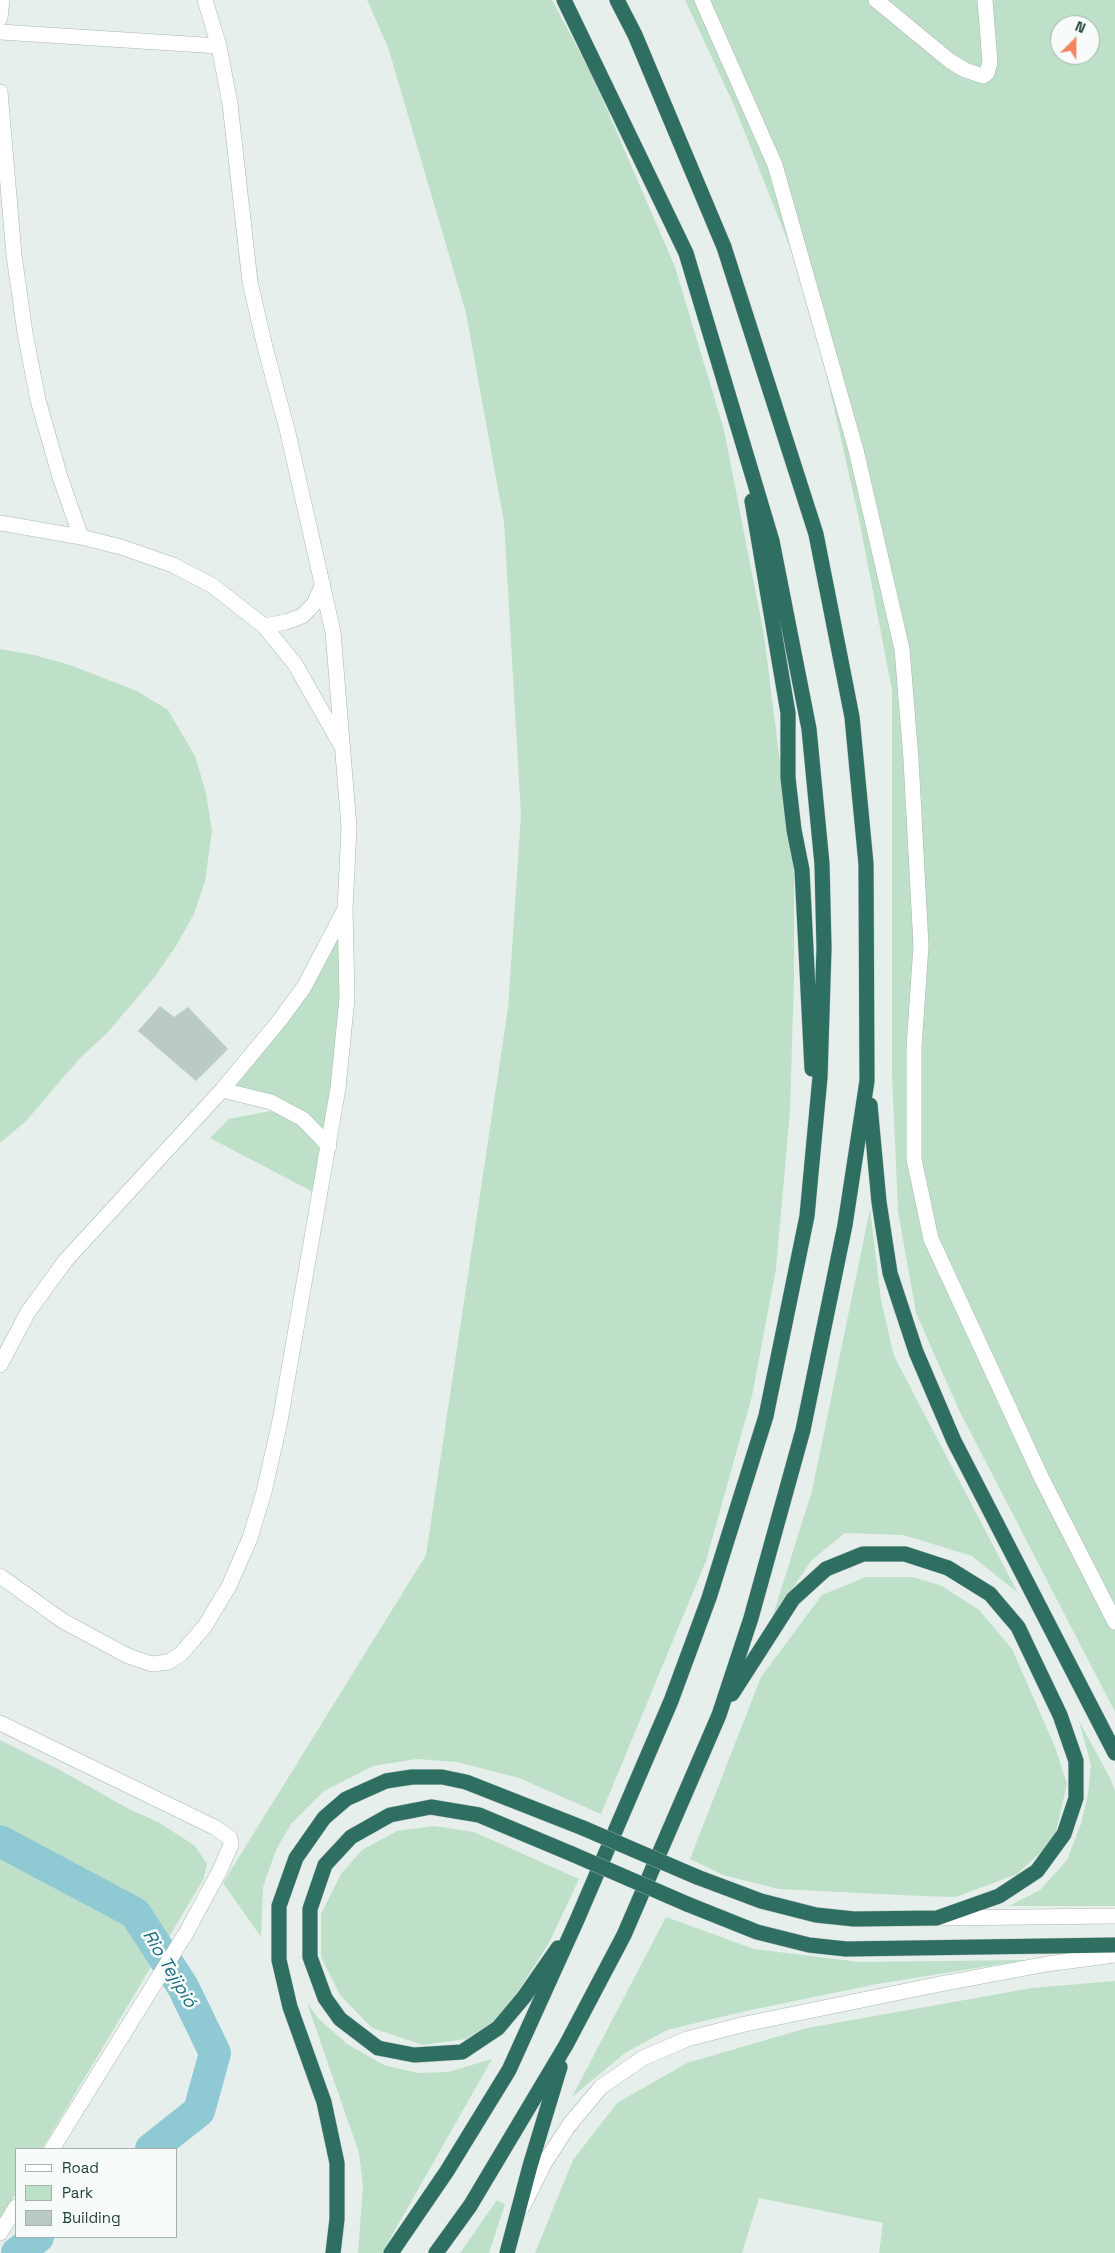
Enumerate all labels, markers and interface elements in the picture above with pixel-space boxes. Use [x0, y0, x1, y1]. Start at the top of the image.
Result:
north arrow [1050, 15, 1100, 65]
text: N [1073, 17, 1088, 37]
water label: Rio Tejipió [137, 1926, 201, 2012]
legend [15, 2148, 178, 2238]
text: Road [62, 2158, 99, 2177]
text: Park [62, 2183, 93, 2202]
text: Building [62, 2208, 121, 2227]

